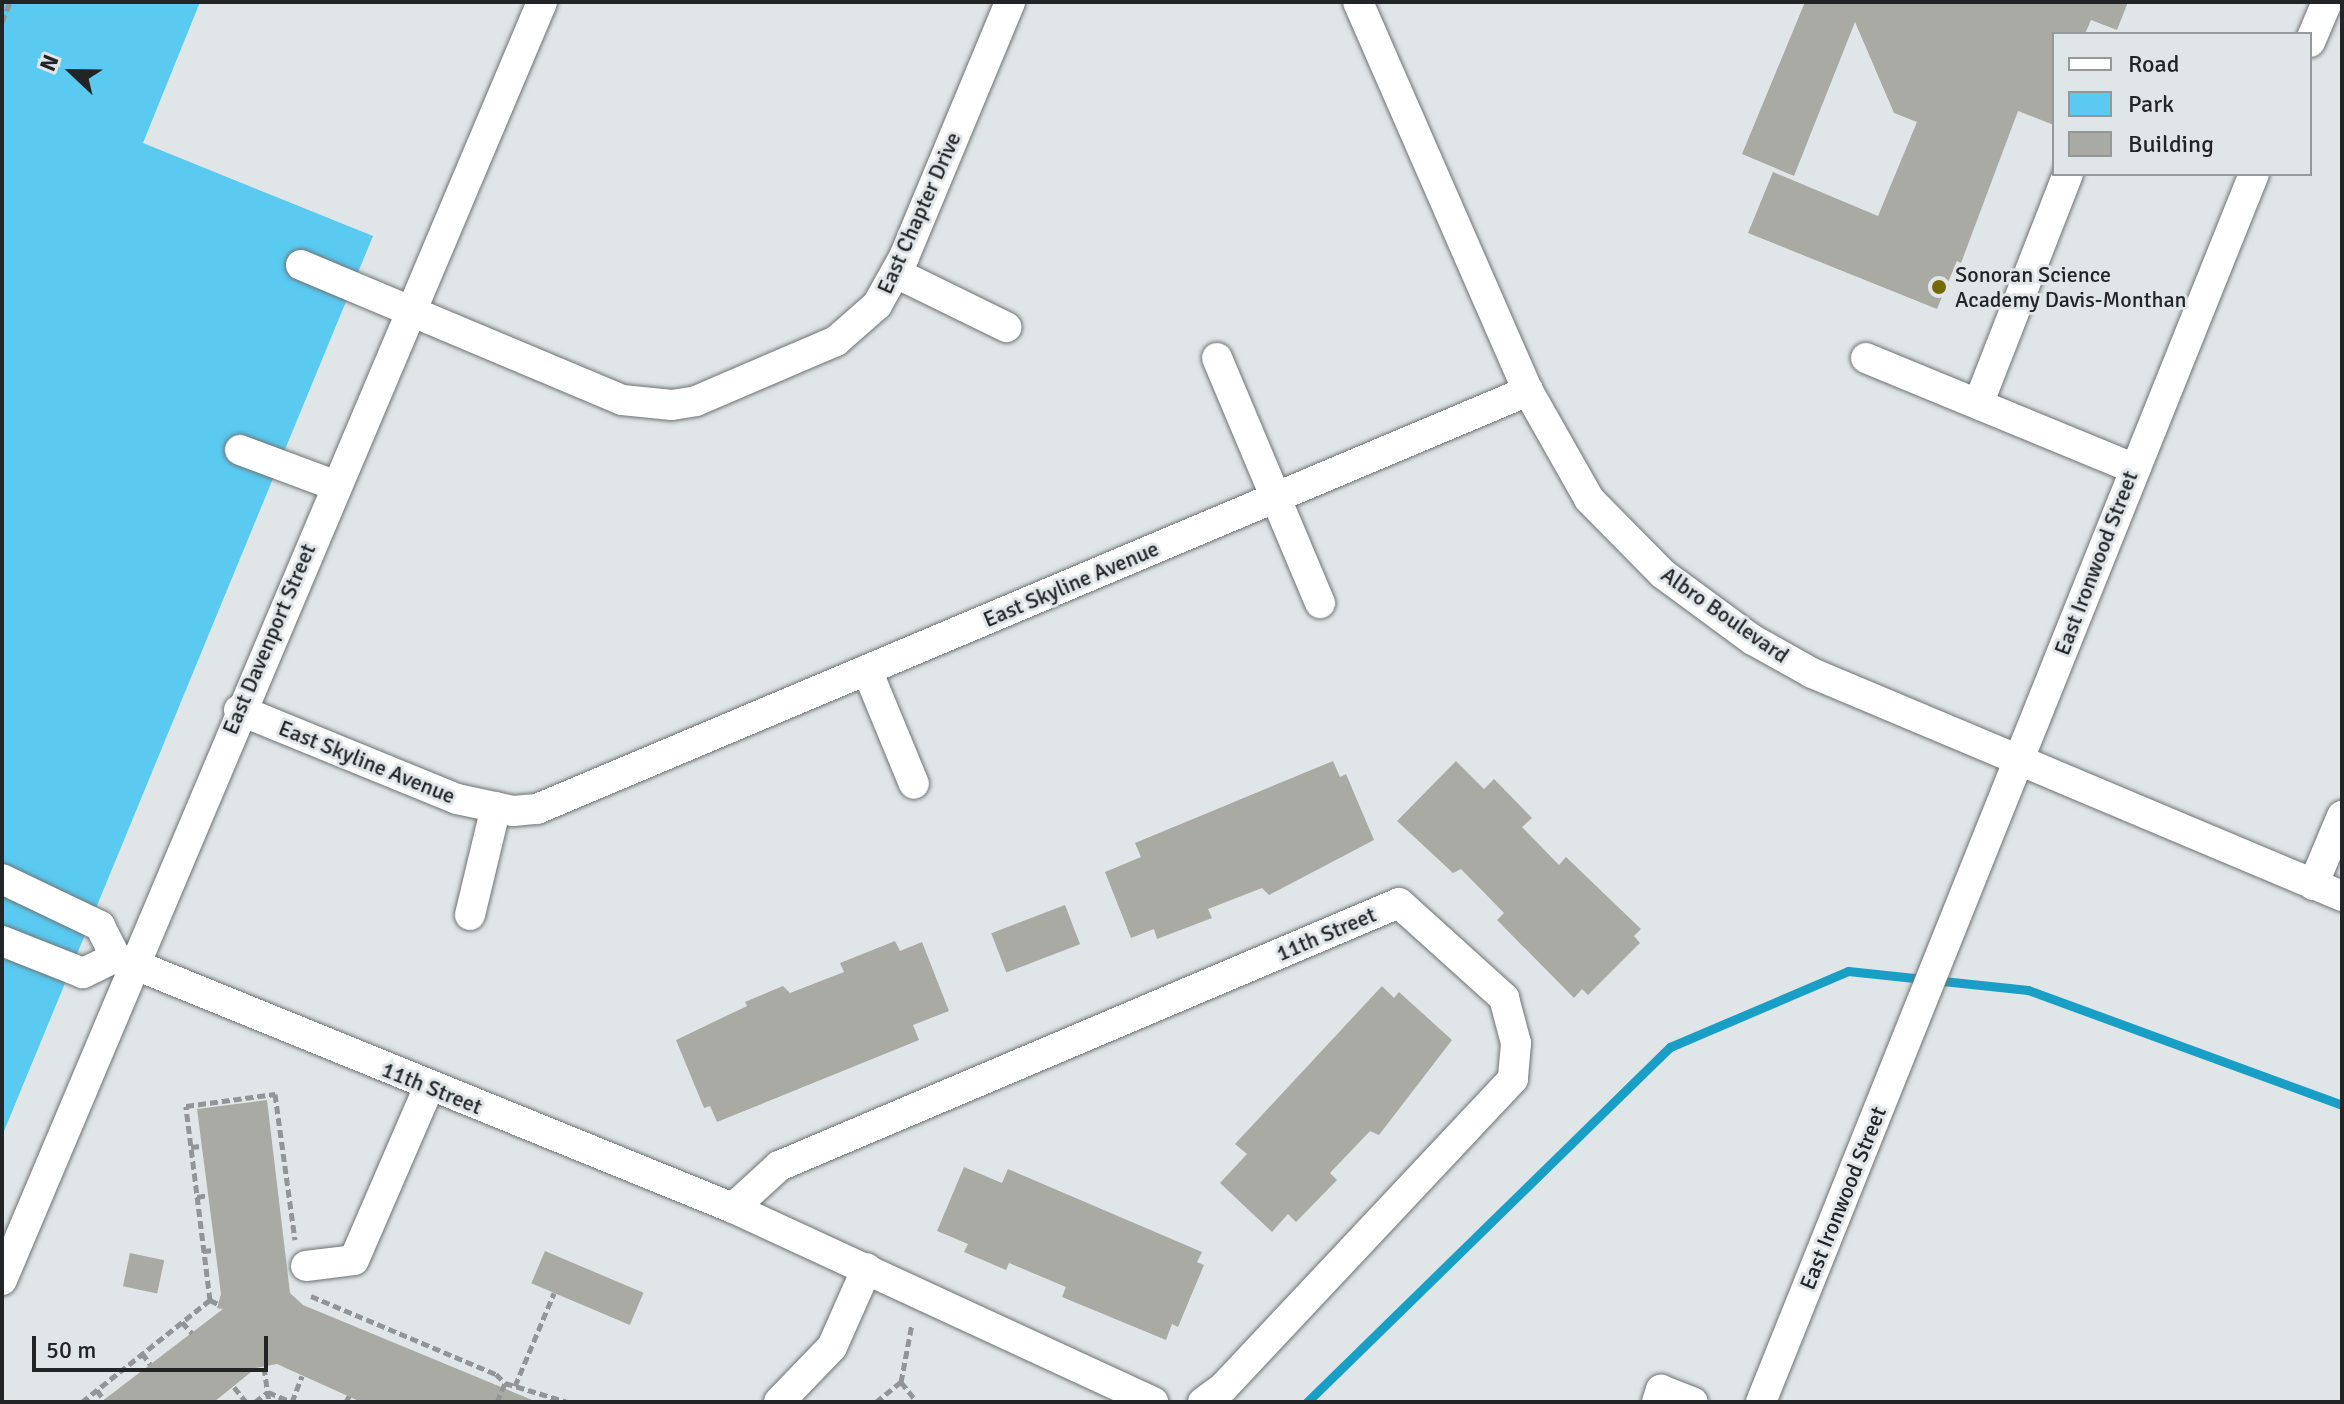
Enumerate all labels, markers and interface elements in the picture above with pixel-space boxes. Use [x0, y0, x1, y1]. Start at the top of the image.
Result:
north arrow [32, 32, 112, 112]
legend [2052, 32, 2312, 176]
text: Road [2128, 49, 2179, 79]
text: N [34, 51, 65, 75]
text: Park [2128, 89, 2174, 119]
street label: East Chapter Drive [871, 128, 967, 298]
text: Building [2128, 129, 2214, 159]
place label: Sonoran Science Academy Davis-Monthan [1955, 261, 2187, 312]
marker: Sonoran Science Academy Davis-Monthan [1930, 278, 1948, 296]
street label: East Ironwood Street [2049, 467, 2143, 659]
street label: East Skyline Avenue [979, 535, 1163, 633]
street label: East Davenport Street [217, 540, 321, 738]
street label: Albro Boulevard [1656, 561, 1794, 669]
street label: East Skyline Avenue [275, 715, 459, 809]
street label: 11th Street [1272, 901, 1380, 967]
street label: 11th Street [378, 1056, 486, 1120]
street label: East Ironwood Street [1794, 1103, 1892, 1293]
scale bar [36, 1320, 272, 1370]
text: 50 m [46, 1335, 96, 1365]

